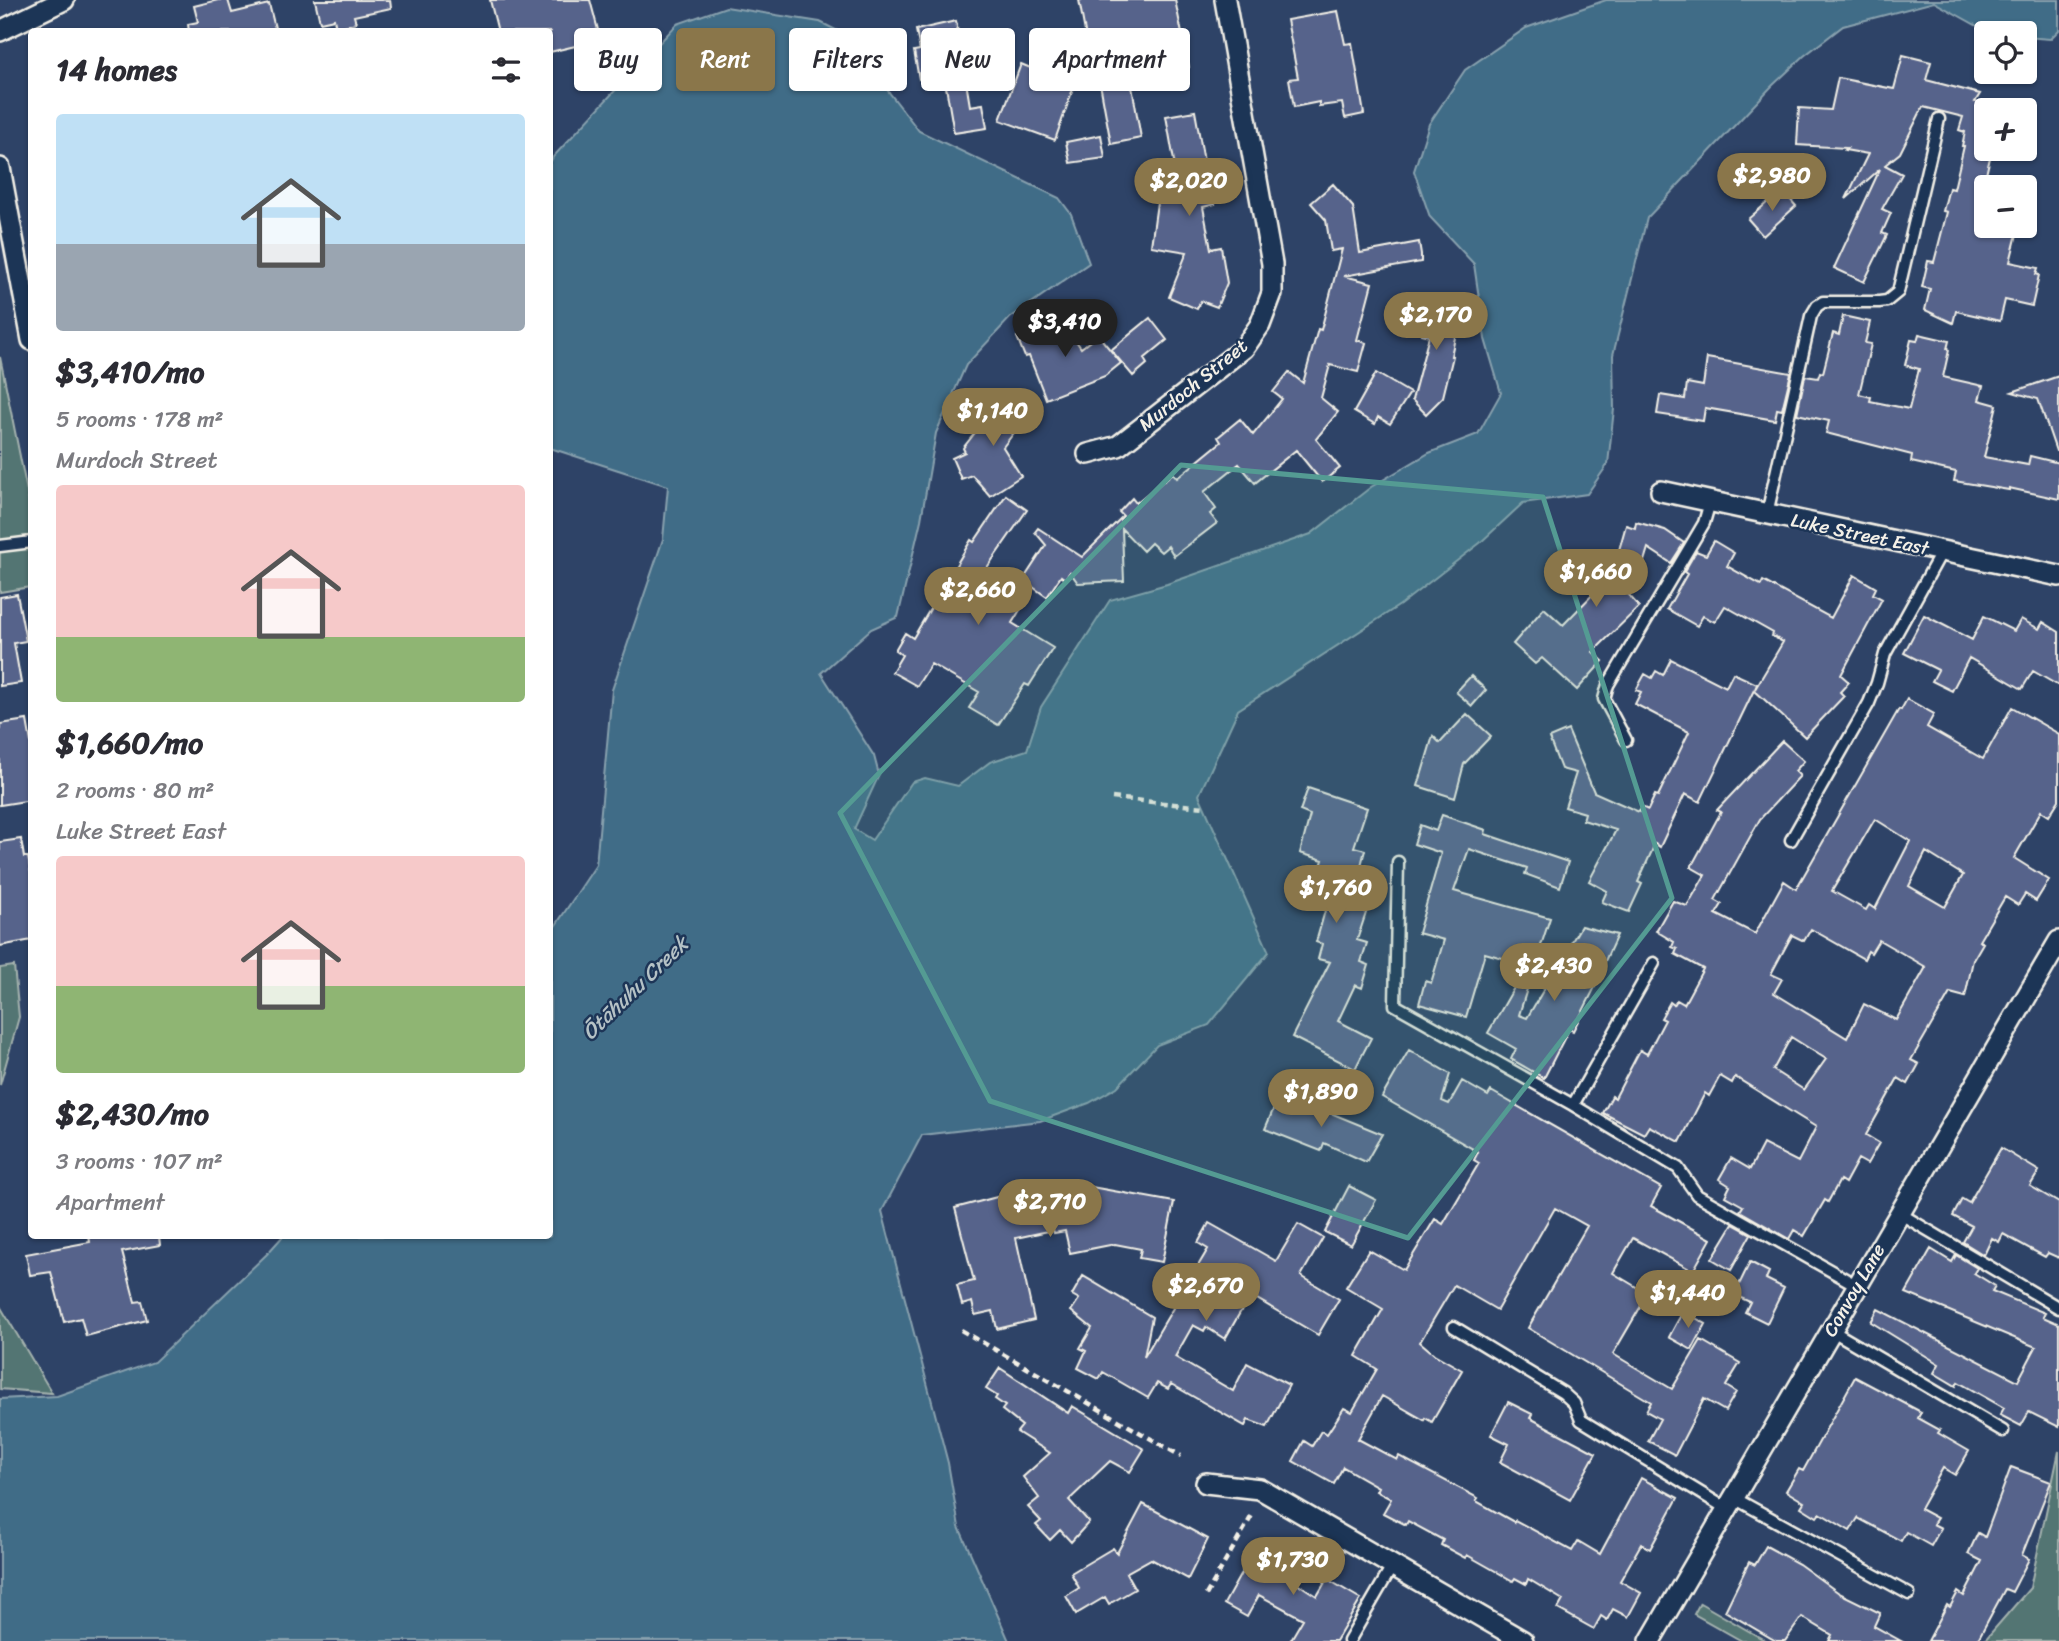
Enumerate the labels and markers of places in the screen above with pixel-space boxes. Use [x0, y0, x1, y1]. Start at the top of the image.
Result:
pin: $2,980 [1715, 154, 1829, 213]
pin: $2,020 [1132, 158, 1246, 218]
pin: $2,170 [1379, 292, 1493, 352]
pin: $3,410 [1008, 300, 1122, 359]
pin: $1,140 [936, 388, 1050, 448]
pin: $1,660 [1539, 550, 1653, 609]
pin: $2,660 [921, 568, 1035, 627]
pin: $1,760 [1279, 866, 1393, 925]
pin: $2,430 [1497, 944, 1611, 1003]
pin: $1,890 [1264, 1070, 1378, 1129]
pin: $2,710 [993, 1180, 1107, 1239]
pin: $2,670 [1149, 1264, 1263, 1323]
pin: $1,440 [1631, 1270, 1745, 1330]
pin: $1,730 [1236, 1538, 1350, 1597]

